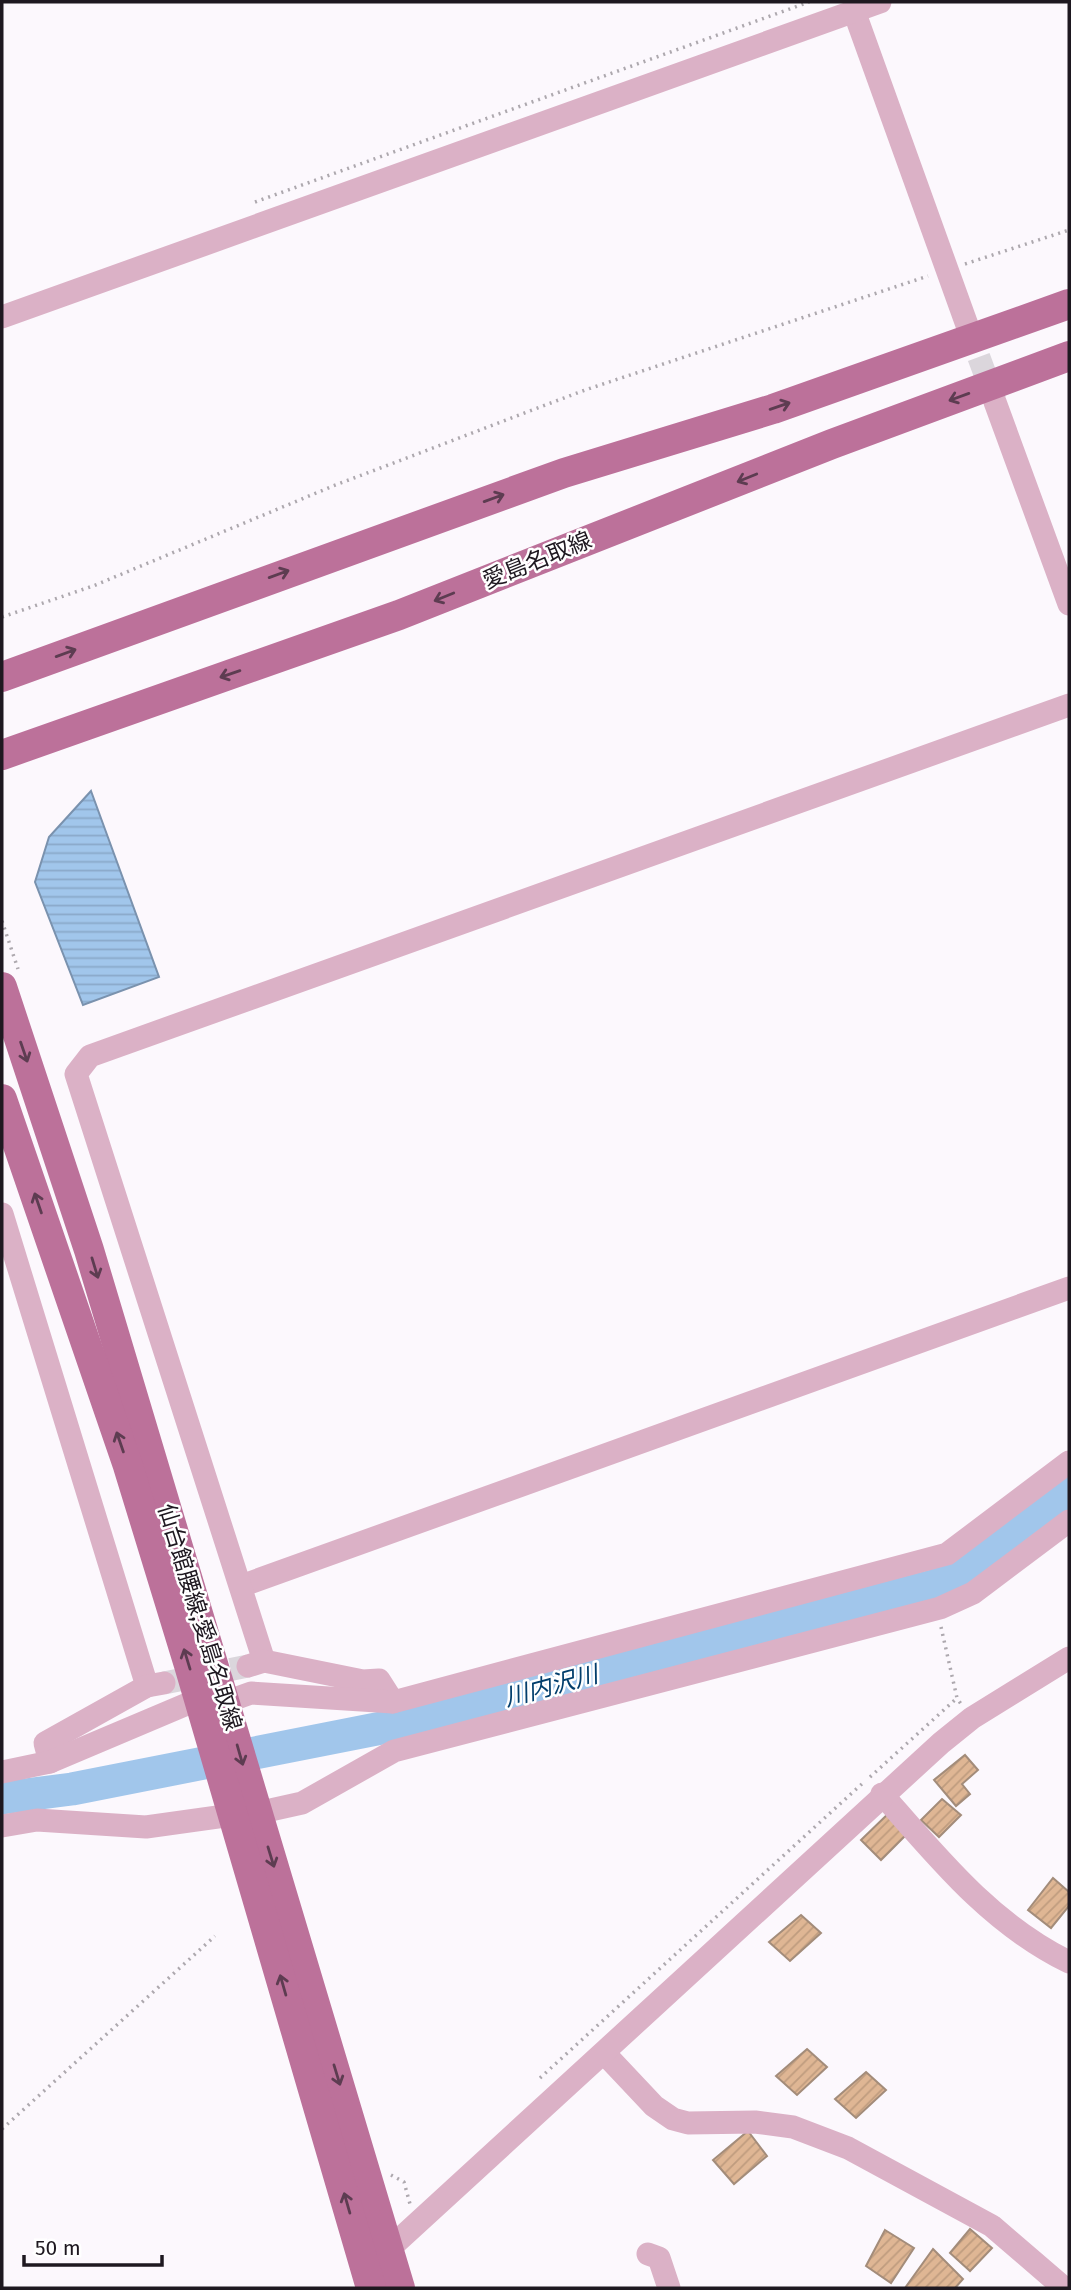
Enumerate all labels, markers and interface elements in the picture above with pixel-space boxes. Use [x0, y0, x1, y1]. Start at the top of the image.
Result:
one-way arrow [949, 391, 971, 404]
one-way arrow [769, 399, 791, 411]
one-way arrow [736, 472, 758, 485]
one-way arrow [482, 491, 504, 503]
street label: 愛島名取線 [478, 525, 596, 595]
one-way arrow [268, 567, 290, 579]
one-way arrow [433, 591, 455, 604]
one-way arrow [54, 646, 76, 658]
one-way arrow [220, 669, 241, 682]
one-way arrow [19, 1040, 31, 1062]
one-way arrow [31, 1192, 44, 1214]
one-way arrow [89, 1257, 102, 1279]
one-way arrow [113, 1431, 125, 1453]
street label: 仙台館腰線;愛島名取線 [152, 1500, 248, 1734]
one-way arrow [180, 1648, 193, 1670]
water label: 川内沢川 [501, 1659, 604, 1712]
one-way arrow [235, 1744, 248, 1766]
one-way arrow [265, 1846, 278, 1868]
one-way arrow [275, 1974, 288, 1996]
one-way arrow [331, 2064, 344, 2086]
one-way arrow [339, 2193, 352, 2215]
scale bar [24, 2224, 163, 2268]
text: 50 m [35, 2235, 81, 2261]

